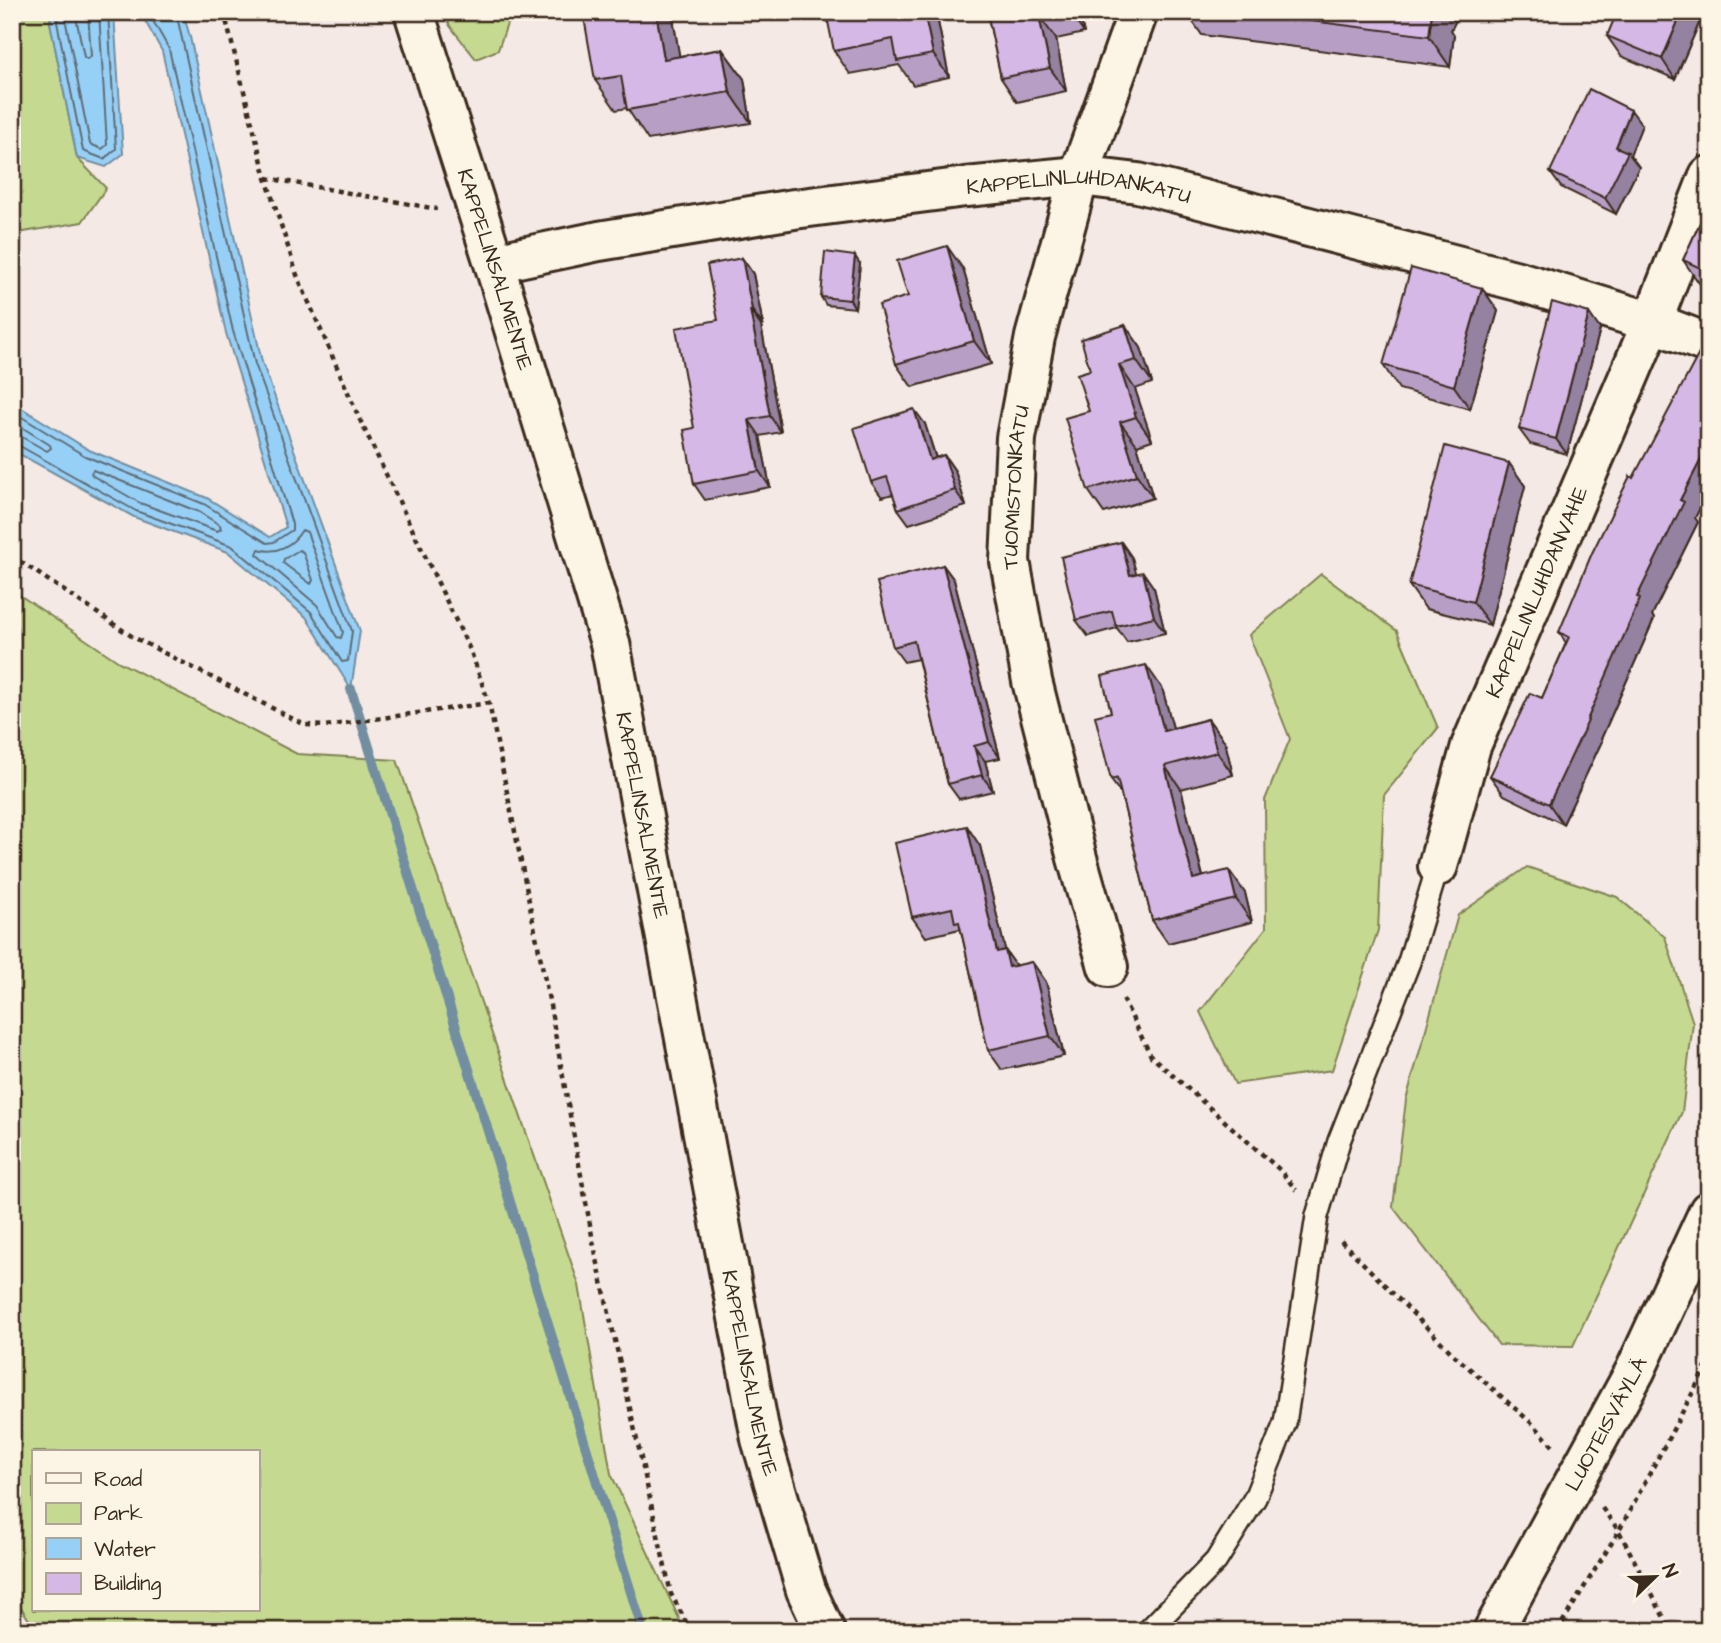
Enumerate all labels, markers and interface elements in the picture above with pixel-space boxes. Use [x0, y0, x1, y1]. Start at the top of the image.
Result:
street label: KAPPELINLUHDANKATU [965, 161, 1194, 211]
street label: KAPPELINSALMENTIE [450, 165, 541, 374]
street label: TUOMISTONKATU [995, 403, 1036, 572]
street label: KAPPELINLUHDANVAHE [1479, 481, 1595, 702]
street label: KAPPELINSALMENTIE [609, 710, 677, 921]
street label: KAPPELINSALMENTIE [715, 1268, 786, 1480]
street label: LUOTEISVÄYLÄ [1558, 1352, 1654, 1496]
legend [32, 1450, 259, 1612]
text: Road [94, 1465, 142, 1494]
text: Park [94, 1499, 143, 1528]
text: Water [94, 1535, 156, 1564]
north arrow [1620, 1542, 1690, 1612]
text: N [1655, 1560, 1684, 1582]
text: Building [94, 1569, 162, 1600]

